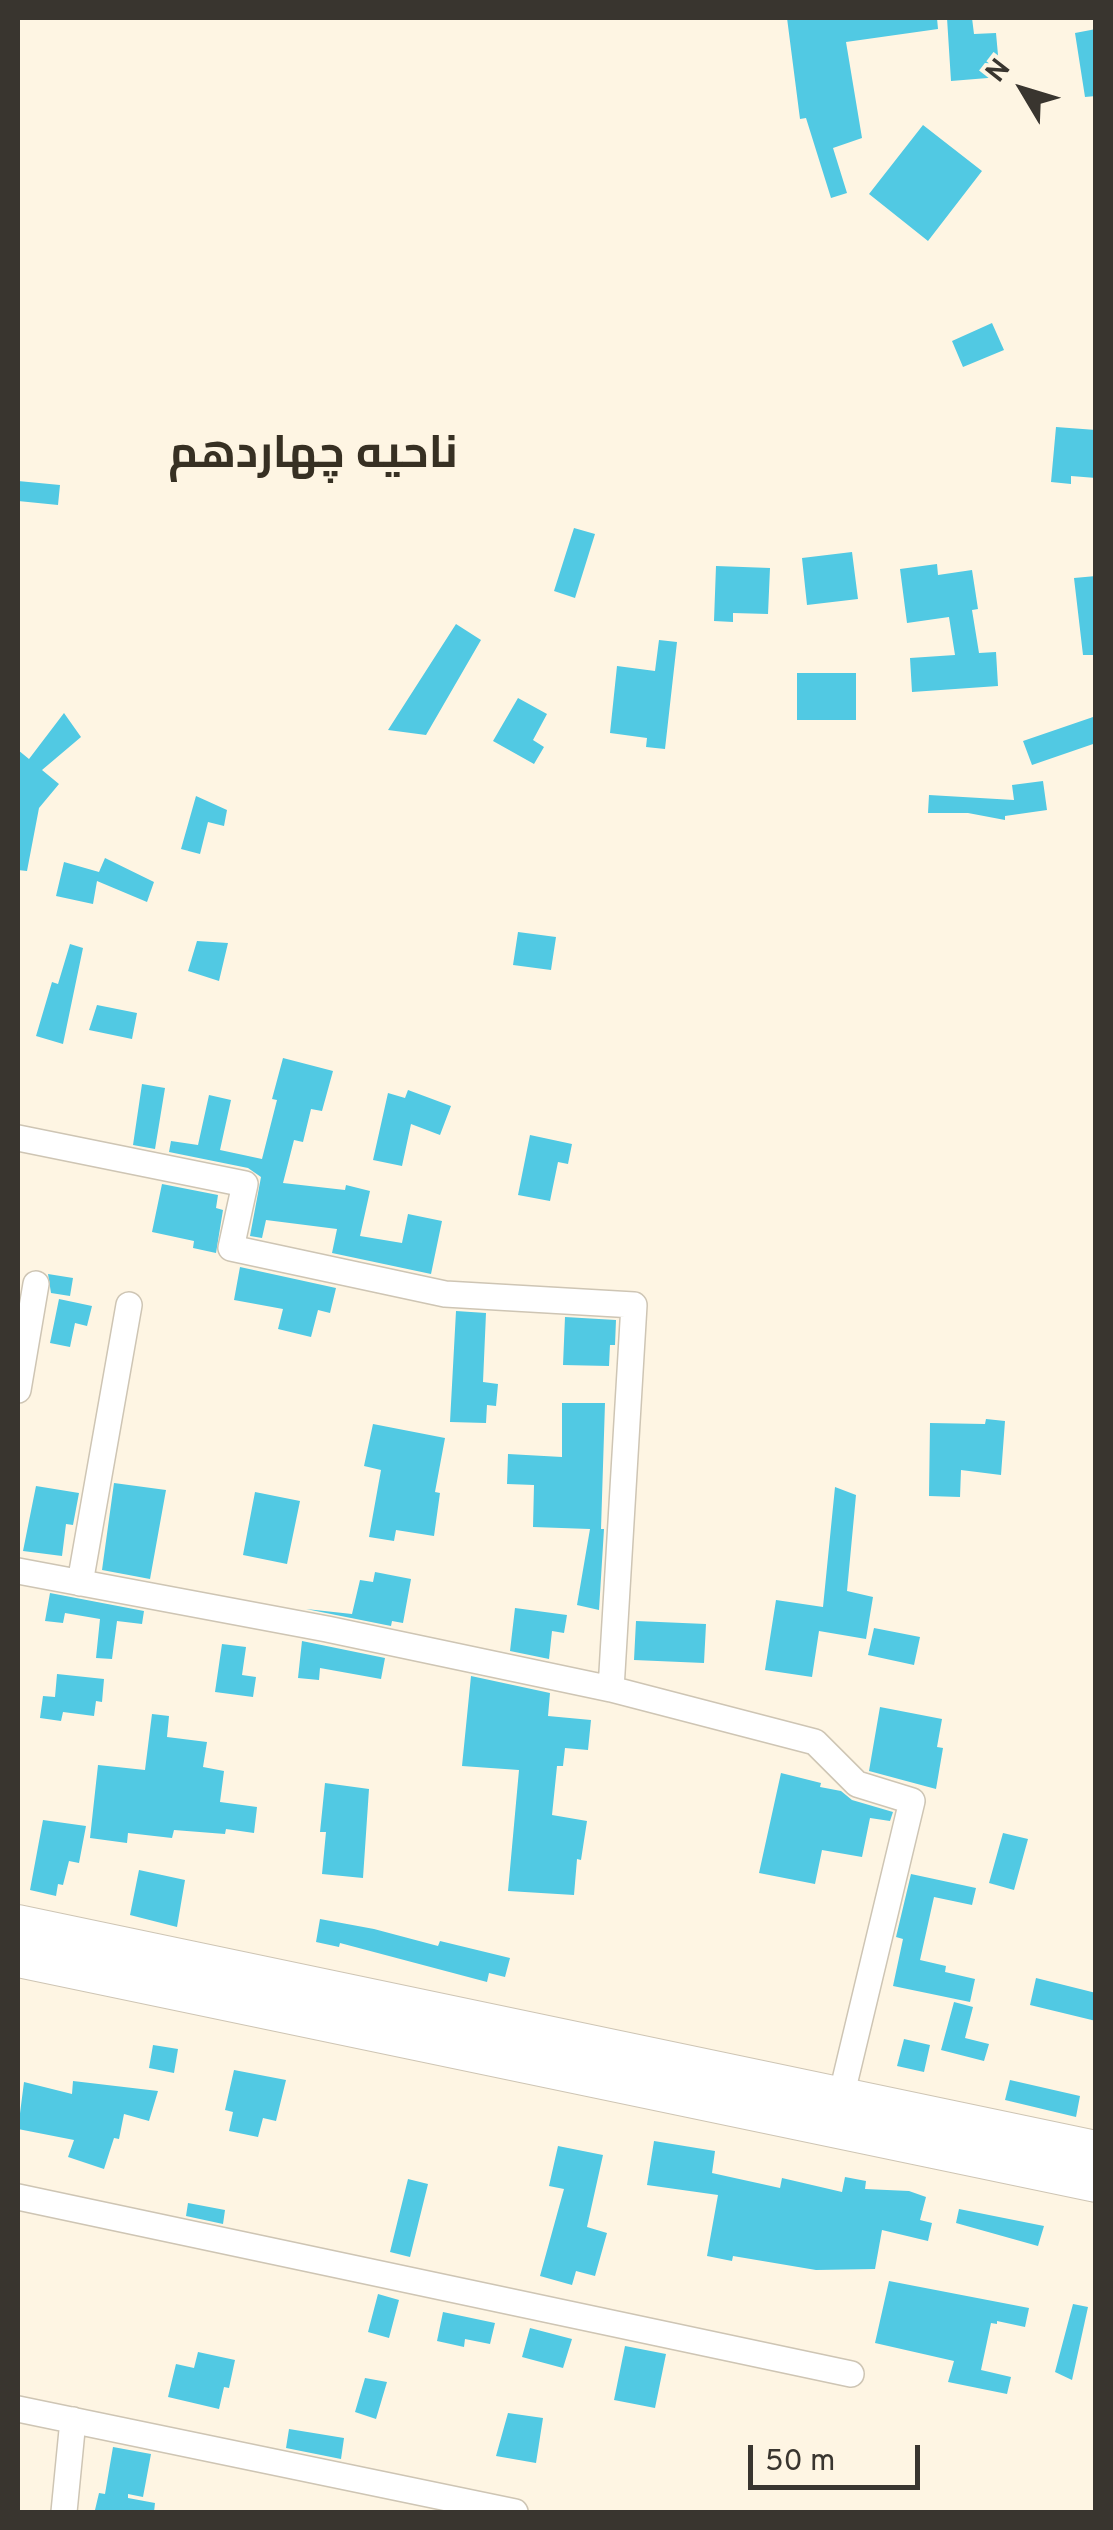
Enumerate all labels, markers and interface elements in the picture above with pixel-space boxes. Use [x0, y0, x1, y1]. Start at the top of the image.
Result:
north arrow [973, 40, 1073, 140]
text: N [979, 53, 1020, 91]
district label: ناحیه چهاردهم [168, 431, 458, 485]
scale bar [753, 2425, 926, 2487]
text: 50 m [765, 2444, 835, 2481]

